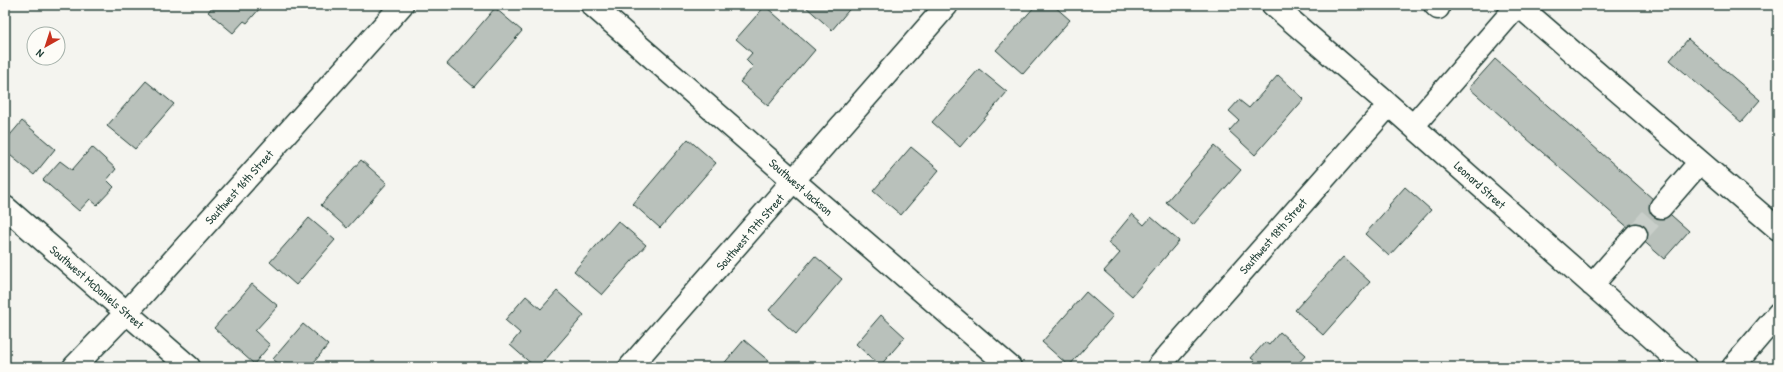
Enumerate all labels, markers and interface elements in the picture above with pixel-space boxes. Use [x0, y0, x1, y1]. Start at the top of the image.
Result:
north arrow [26, 26, 66, 66]
text: N [33, 46, 46, 61]
street label: Southwest 16th Street [201, 145, 278, 228]
street label: Southwest Jackson [765, 154, 837, 220]
street label: Leonard Street [1450, 157, 1510, 213]
street label: Southwest 17th Street [712, 189, 789, 274]
street label: Southwest 18th Street [1235, 194, 1311, 278]
street label: Southwest McDaniels Street [46, 241, 148, 333]

